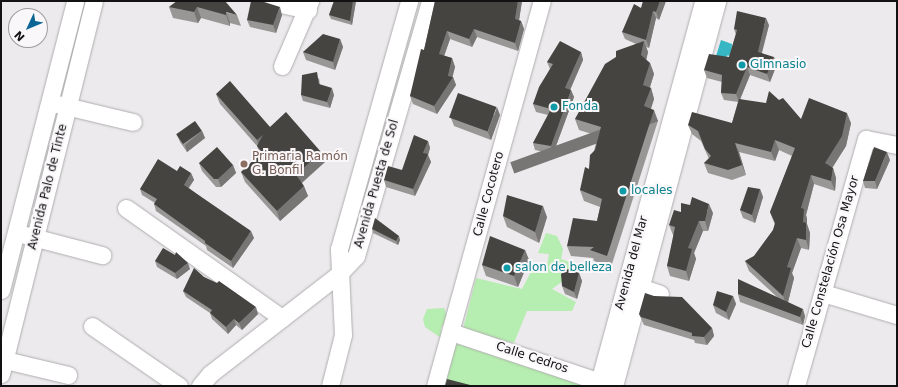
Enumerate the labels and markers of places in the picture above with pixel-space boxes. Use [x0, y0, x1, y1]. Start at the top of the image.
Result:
place label: GImnasio [750, 58, 806, 72]
marker: GImnasio [737, 60, 747, 70]
place label: Fonda [562, 100, 598, 114]
marker: Fonda [549, 102, 559, 112]
place label: Primaria Ramón G. Bonfil [252, 150, 348, 178]
marker: Primaria Ramón G. Bonfil [239, 159, 249, 169]
place label: locales [631, 184, 673, 198]
marker: locales [618, 186, 628, 196]
place label: salon de belleza [515, 261, 612, 275]
marker: salon de belleza [502, 263, 512, 273]

